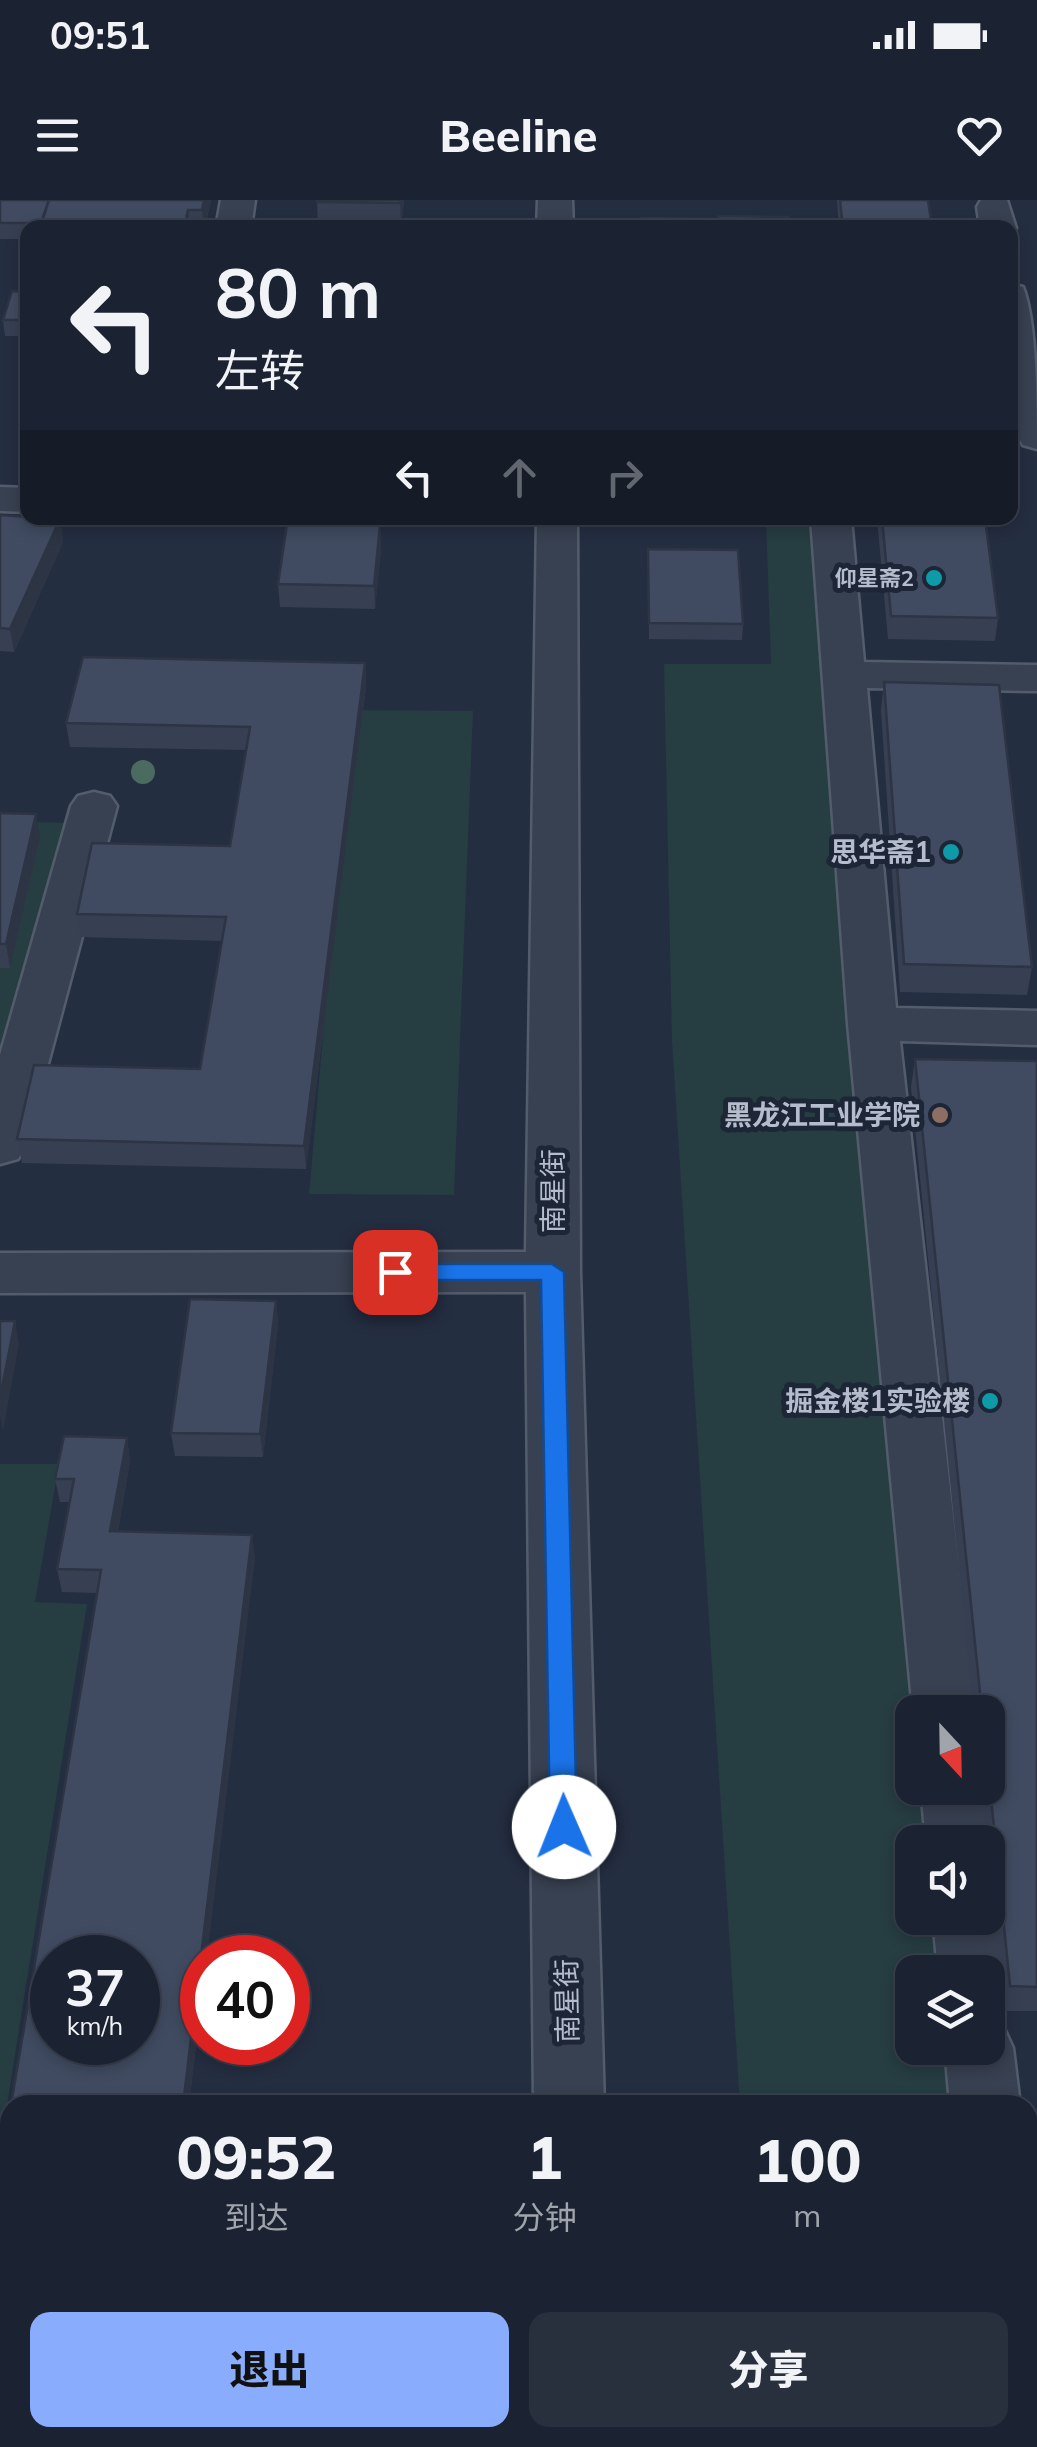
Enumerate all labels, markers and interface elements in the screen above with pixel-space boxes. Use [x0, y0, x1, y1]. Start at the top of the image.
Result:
text: 09:51 [50, 11, 151, 59]
text: Beeline [440, 107, 597, 163]
icon: menu [30, 108, 85, 163]
icon: heart [952, 108, 1007, 163]
text: 80 m [215, 248, 381, 336]
icon: left [50, 260, 180, 390]
text: 左转 [215, 342, 305, 398]
icon: left [387, 450, 442, 505]
icon: ahead [492, 450, 547, 505]
icon: right [597, 450, 652, 505]
place label: 仰星斋2 [835, 564, 914, 592]
marker: 仰星斋2 [923, 567, 945, 589]
place label: 思华斋1 [830, 834, 931, 869]
marker: 思华斋1 [940, 841, 962, 863]
place label: 黑龙江工业学院 [724, 1097, 920, 1132]
marker: 黑龙江工业学院 [929, 1104, 951, 1126]
street label: 南星街 [535, 1149, 570, 1233]
pin [353, 1230, 438, 1315]
icon: arrive [368, 1245, 423, 1300]
place label: 掘金楼1实验楼 [785, 1383, 970, 1418]
marker: 掘金楼1实验楼 [979, 1390, 1001, 1412]
north arrow [895, 1695, 1005, 1805]
map controls [895, 1695, 1005, 2065]
position arrow [512, 1775, 616, 1879]
button: sound [895, 1825, 1005, 1935]
speed limit sign: 40 [180, 1935, 310, 2065]
button: layers [895, 1955, 1005, 2065]
text: 37 [65, 1956, 125, 2019]
street label: 南星街 [548, 1959, 585, 2043]
text: km/h [67, 2010, 123, 2041]
text: 09:52 [177, 2119, 336, 2194]
text: 1 [527, 2119, 563, 2194]
text: 100 [753, 2122, 861, 2197]
text: m [793, 2195, 821, 2235]
text: 到达 [224, 2197, 288, 2237]
text: 分钟 [513, 2197, 577, 2237]
button: 退出 [30, 2312, 509, 2427]
button: 分享 [529, 2312, 1008, 2427]

